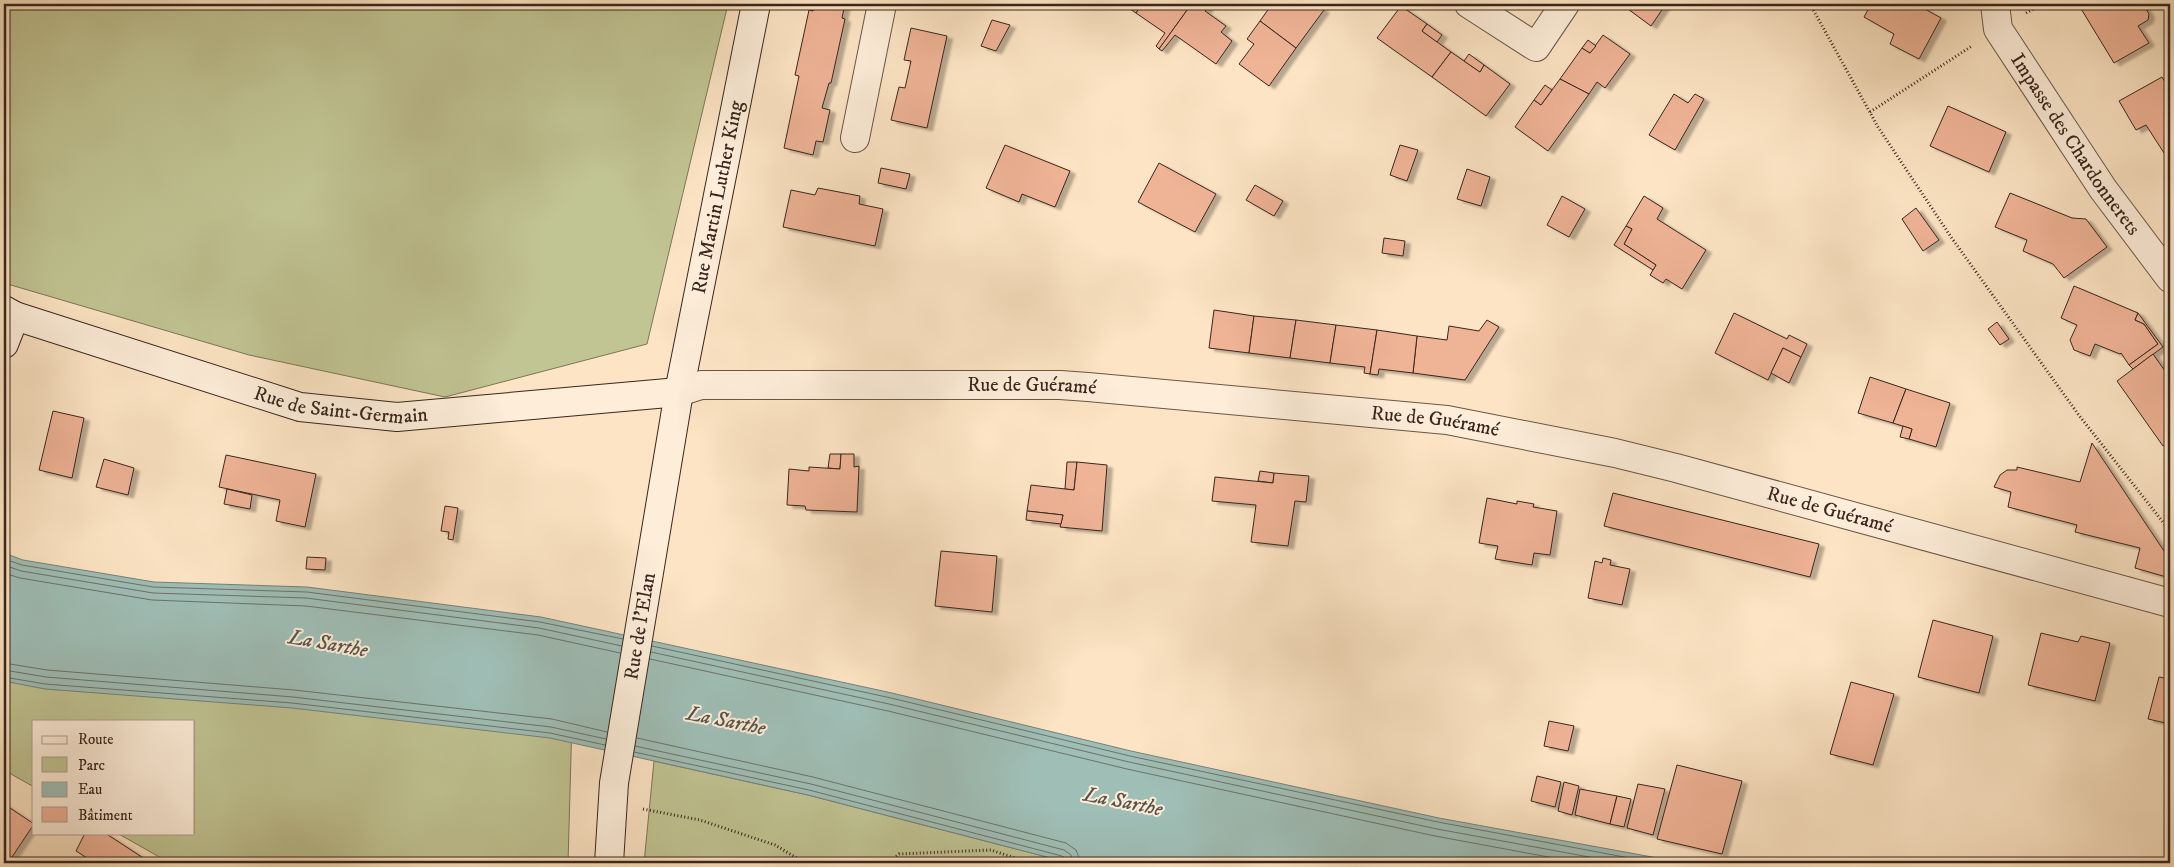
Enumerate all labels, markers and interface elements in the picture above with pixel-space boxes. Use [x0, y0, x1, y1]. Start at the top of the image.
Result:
street label: Impasse des Chardonnerets [2005, 49, 2146, 240]
street label: Rue Martin Luther King [686, 98, 749, 296]
street label: Rue de Guéramé [967, 372, 1098, 400]
street label: Rue de Saint-Germain [251, 381, 429, 430]
street label: Rue de Guéramé [1370, 401, 1502, 443]
street label: Rue de Guéramé [1764, 481, 1896, 539]
street label: Rue de l'Elan [619, 570, 661, 682]
water label: La Sarthe [286, 624, 370, 664]
water label: La Sarthe [683, 700, 768, 742]
legend [32, 720, 195, 834]
text: Route [78, 730, 113, 749]
text: Parc [78, 756, 106, 775]
text: Eau [78, 780, 102, 799]
water label: La Sarthe [1080, 781, 1165, 823]
text: Bâtiment [78, 806, 133, 825]

